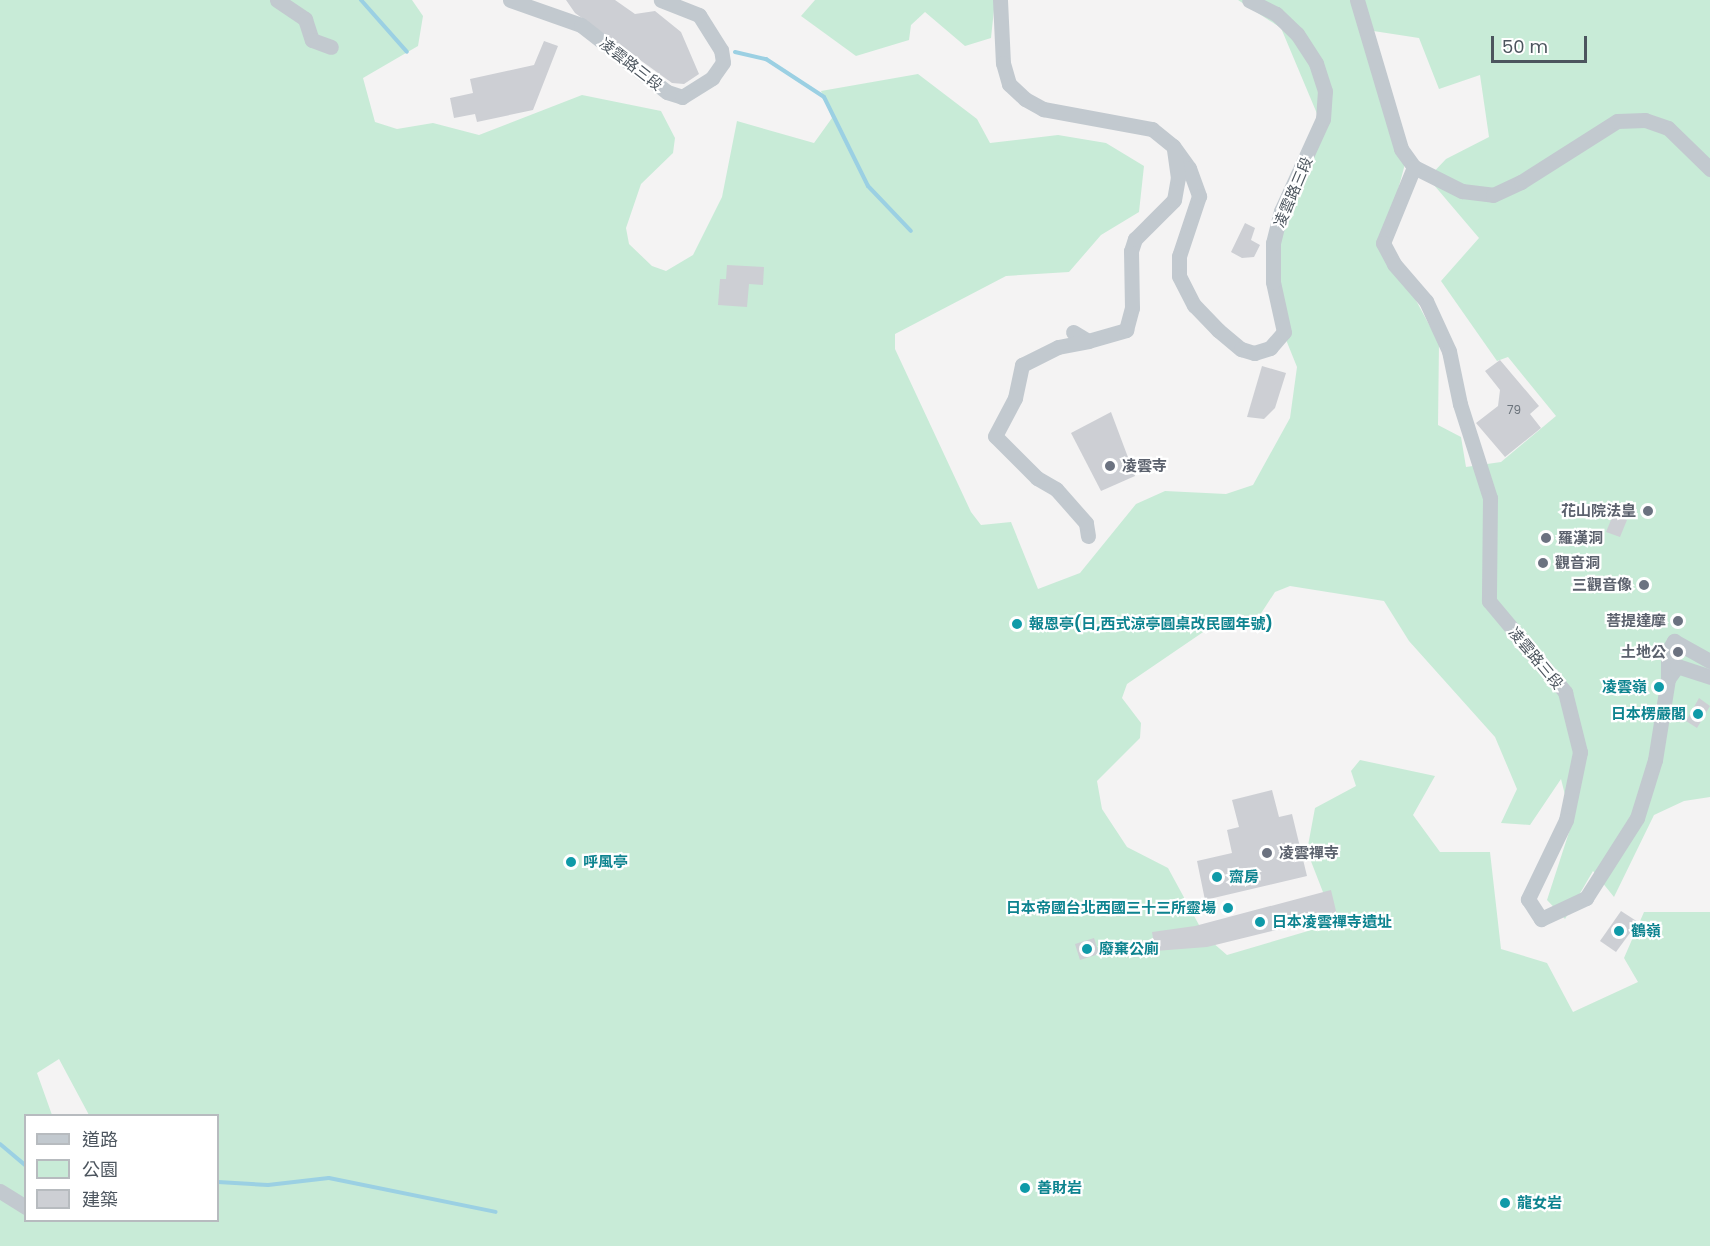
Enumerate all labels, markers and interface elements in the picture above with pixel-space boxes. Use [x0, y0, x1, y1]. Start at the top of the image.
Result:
scale bar [1494, 24, 1590, 62]
street label: 凌雲路三段 [596, 34, 666, 94]
text: 50 m [1502, 34, 1548, 59]
street label: 凌雲路三段 [1270, 154, 1316, 230]
house number: 79 [1507, 403, 1521, 417]
place label: 凌雲寺 [1122, 457, 1167, 475]
marker: 凌雲寺 [1103, 459, 1117, 473]
place label: 花山院法皇 [1561, 502, 1636, 520]
marker: 花山院法皇 [1641, 504, 1655, 518]
place label: 羅漢洞 [1558, 529, 1603, 547]
marker: 羅漢洞 [1539, 531, 1553, 545]
place label: 觀音洞 [1555, 554, 1600, 572]
marker: 觀音洞 [1536, 556, 1550, 570]
place label: 三觀音像 [1572, 576, 1632, 594]
marker: 三觀音像 [1637, 578, 1651, 592]
place label: 菩提達摩 [1606, 612, 1666, 630]
marker: 菩提達摩 [1671, 614, 1685, 628]
place label: 報恩亭(日,西式涼亭圓桌改民國年號) [1029, 615, 1273, 633]
marker: 報恩亭(日,西式涼亭圓桌改民國年號) [1010, 617, 1024, 631]
street label: 凌雲路三段 [1505, 623, 1567, 693]
place label: 土地公 [1621, 643, 1666, 661]
marker: 土地公 [1671, 645, 1685, 659]
place label: 凌雲嶺 [1602, 678, 1647, 696]
marker: 凌雲嶺 [1652, 680, 1666, 694]
place label: 日本楞嚴閣 [1611, 705, 1686, 723]
marker: 日本楞嚴閣 [1691, 707, 1705, 721]
place label: 凌雲禪寺 [1279, 844, 1339, 862]
marker: 凌雲禪寺 [1260, 846, 1274, 860]
place label: 呼風亭 [583, 853, 628, 871]
marker: 呼風亭 [564, 855, 578, 869]
place label: 齋房 [1229, 868, 1259, 886]
marker: 齋房 [1210, 870, 1224, 884]
place label: 日本帝國台北西國三十三所靈場 [1006, 899, 1216, 917]
marker: 日本帝國台北西國三十三所靈場 [1221, 901, 1235, 915]
place label: 日本凌雲禪寺遺址 [1272, 913, 1392, 931]
marker: 日本凌雲禪寺遺址 [1253, 915, 1267, 929]
place label: 鶴嶺 [1631, 922, 1661, 940]
marker: 鶴嶺 [1612, 924, 1626, 938]
place label: 廢棄公廁 [1099, 940, 1159, 958]
marker: 廢棄公廁 [1080, 942, 1094, 956]
legend [24, 1114, 219, 1222]
text: 道路 [82, 1127, 118, 1152]
text: 公園 [82, 1157, 118, 1182]
place label: 善財岩 [1037, 1179, 1082, 1197]
marker: 善財岩 [1018, 1181, 1032, 1195]
text: 建築 [82, 1187, 118, 1212]
place label: 龍女岩 [1517, 1194, 1562, 1212]
marker: 龍女岩 [1498, 1196, 1512, 1210]

